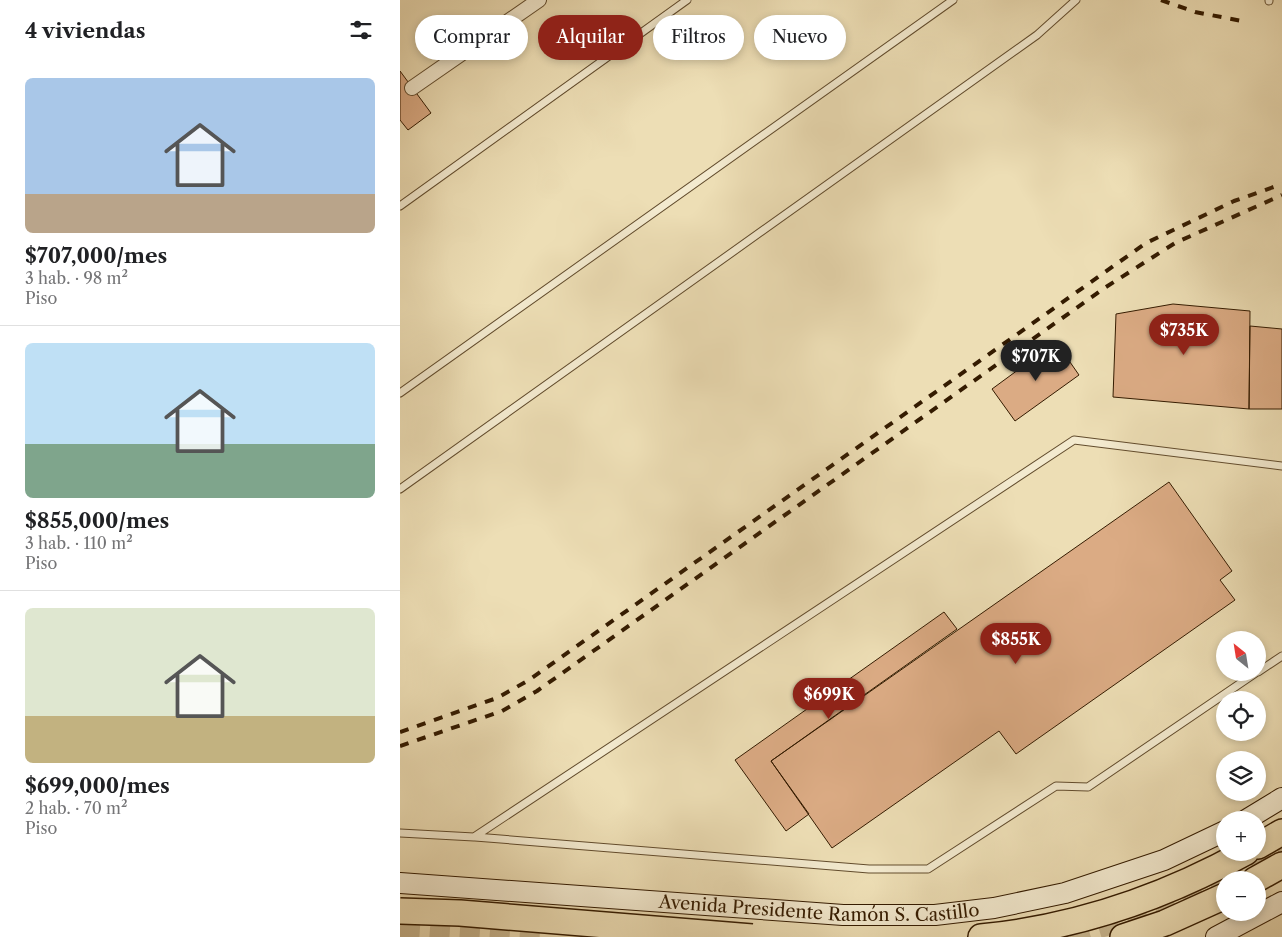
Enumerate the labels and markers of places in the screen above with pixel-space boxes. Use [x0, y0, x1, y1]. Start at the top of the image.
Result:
pin: $735K [1149, 314, 1219, 356]
pin: $707K [1001, 340, 1071, 382]
pin: $855K [981, 622, 1051, 665]
pin: $699K [794, 678, 864, 720]

